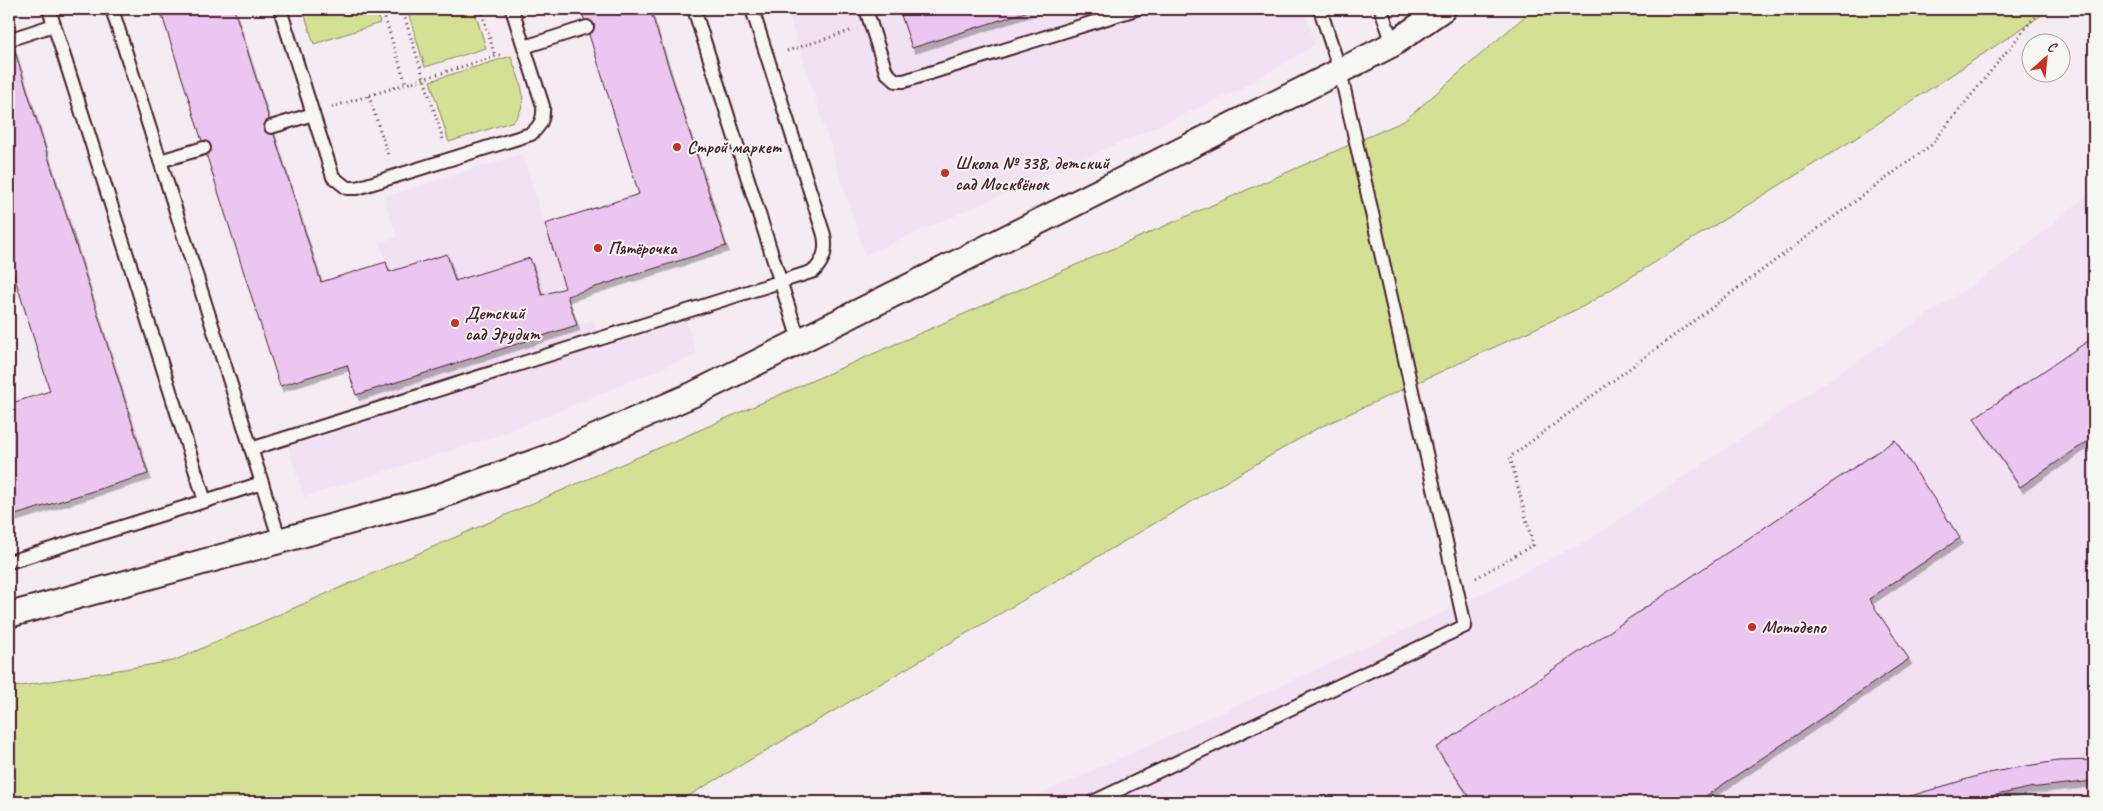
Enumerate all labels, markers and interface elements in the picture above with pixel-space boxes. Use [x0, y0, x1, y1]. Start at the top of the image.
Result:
north arrow [2020, 32, 2070, 82]
text: С [2045, 38, 2060, 57]
place label: Строй маркет [687, 136, 782, 158]
marker: Строй маркет [671, 141, 683, 153]
place label: Школа № 338, детский сад Москвёнок [955, 152, 1111, 195]
marker: Школа № 338, детский сад Москвёнок [939, 167, 951, 179]
place label: Пятёрочка [608, 237, 678, 259]
marker: Пятёрочка [592, 242, 604, 254]
place label: Детский сад Эрудит [465, 302, 541, 345]
marker: Детский сад Эрудит [449, 317, 461, 329]
place label: Мотодепо [1762, 616, 1827, 638]
marker: Мотодепо [1746, 621, 1758, 633]

